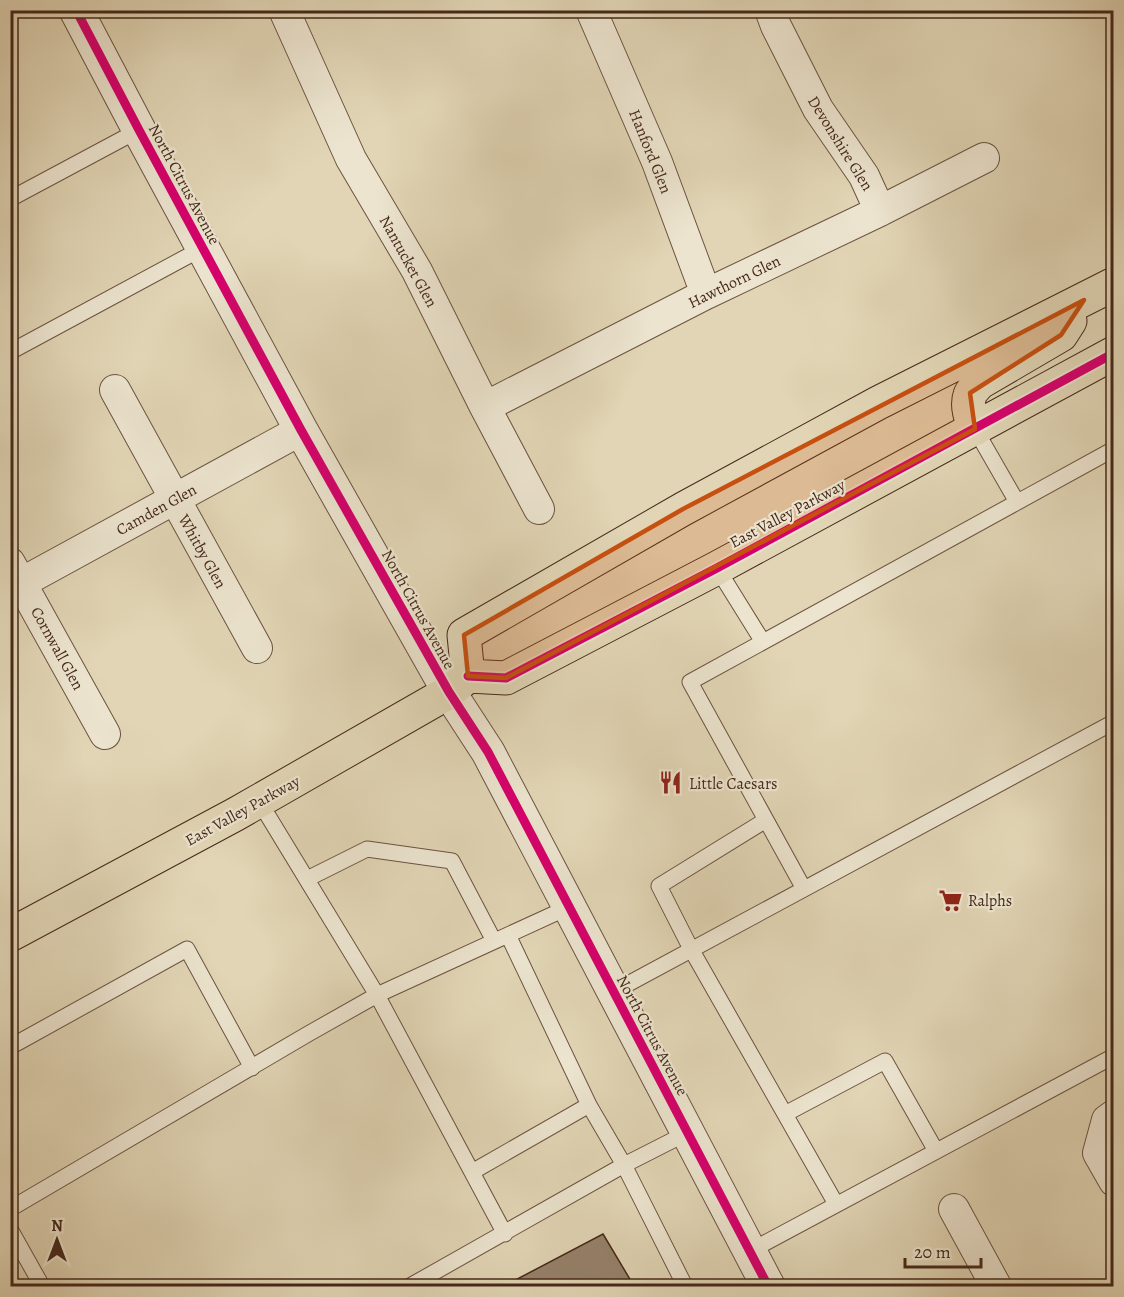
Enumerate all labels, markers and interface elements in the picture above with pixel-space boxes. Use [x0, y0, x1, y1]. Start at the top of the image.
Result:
street label: Devonshire Glen [802, 92, 878, 195]
street label: Hanford Glen [623, 106, 677, 197]
street label: North Citrus Avenue [143, 120, 225, 249]
street label: Nantucket Glen [374, 212, 443, 312]
street label: Hawthorn Glen [685, 250, 785, 314]
street label: East Valley Parkway [726, 474, 850, 554]
street label: Camden Glen [112, 479, 201, 541]
street label: Whitby Glen [172, 510, 232, 593]
street label: North Citrus Avenue [376, 546, 460, 673]
street label: Cornwall Glen [25, 603, 89, 694]
street label: East Valley Parkway [181, 770, 305, 852]
restaurant icon: Little Caesars [658, 770, 684, 796]
place label: Little Caesars [689, 773, 778, 795]
supermarket icon: Ralphs [937, 887, 963, 913]
place label: Ralphs [968, 890, 1012, 912]
street label: North Citrus Avenue [611, 971, 693, 1100]
north arrow [27, 1210, 87, 1270]
text: N [51, 1215, 63, 1237]
scale bar [905, 1231, 982, 1269]
text: 20 m [914, 1240, 951, 1264]

